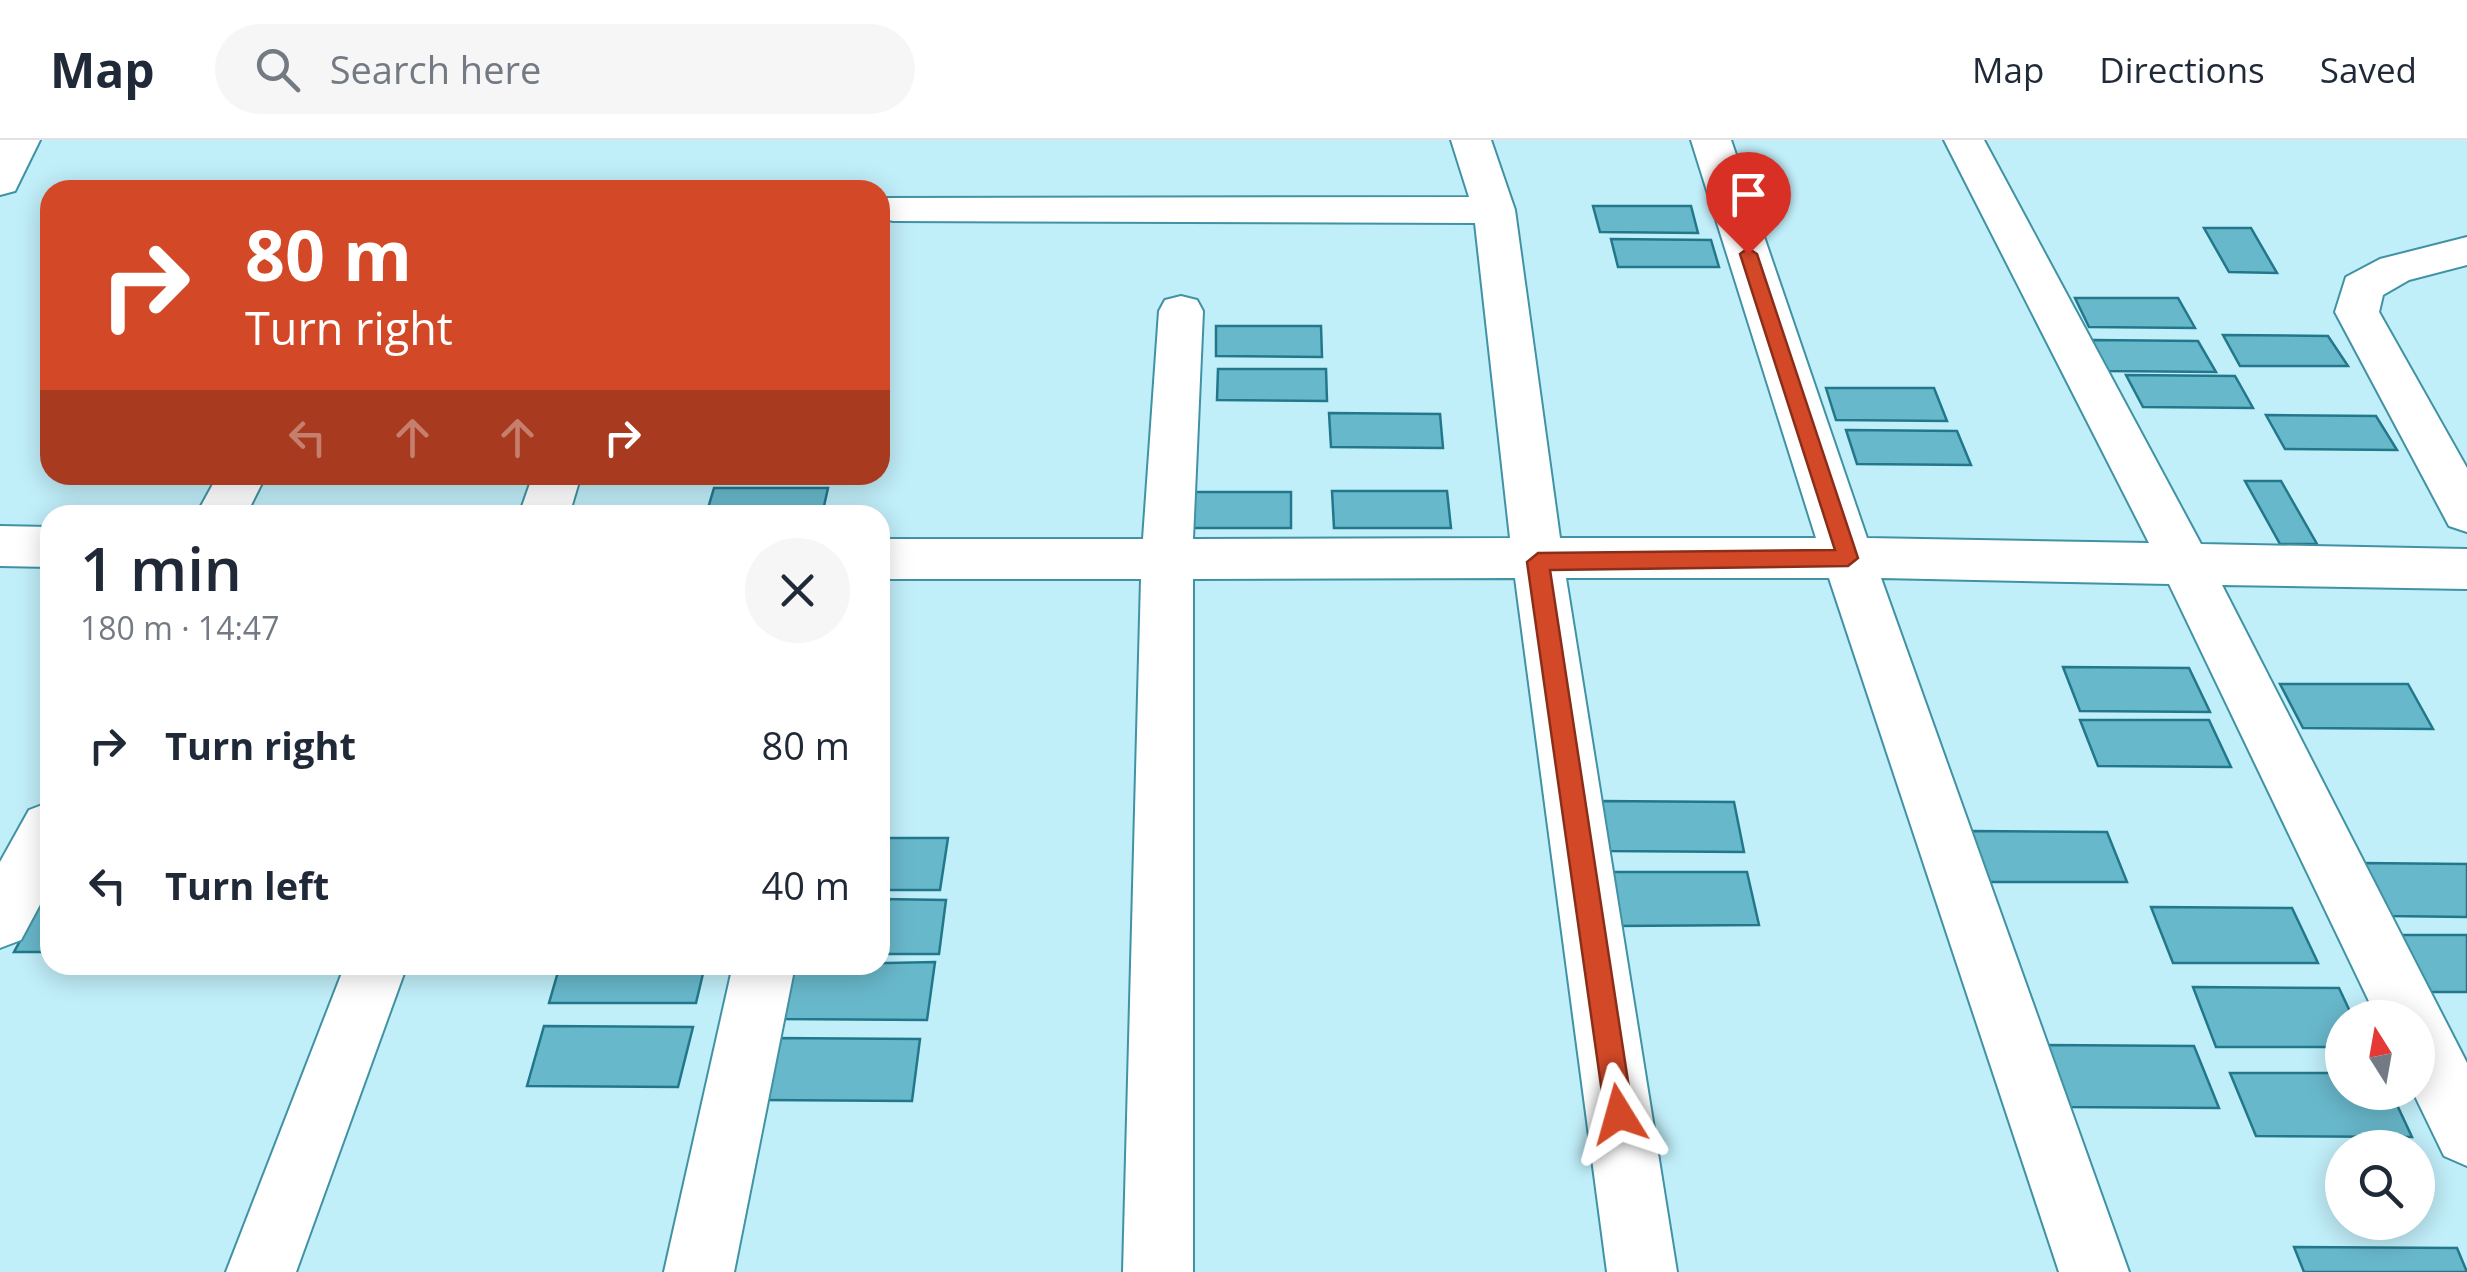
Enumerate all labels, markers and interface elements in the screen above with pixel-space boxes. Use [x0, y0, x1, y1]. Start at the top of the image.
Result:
search box [215, 24, 915, 114]
text: Map [50, 37, 155, 102]
icon: search [250, 42, 305, 97]
text: Search here [330, 43, 541, 95]
text: Map [1972, 46, 2044, 93]
text: Directions [2099, 46, 2265, 93]
text: Saved [2320, 46, 2417, 93]
pin [1706, 152, 1791, 255]
icon: arrive [1721, 167, 1776, 222]
text: 80 m [245, 206, 412, 302]
icon: right [80, 220, 210, 350]
text: Turn right [245, 297, 453, 358]
icon: left [280, 410, 335, 465]
icon: ahead [385, 410, 440, 465]
icon: ahead [490, 410, 545, 465]
icon: right [595, 410, 650, 465]
text: 1 min [80, 527, 242, 609]
button: close [745, 538, 850, 643]
text: 180 m · 14:47 [80, 606, 279, 649]
icon: right [80, 718, 135, 773]
text: Turn right [165, 719, 356, 771]
text: 80 m [761, 719, 850, 771]
icon: left [80, 858, 135, 913]
text: Turn left [165, 859, 329, 911]
text: 40 m [761, 859, 850, 911]
north arrow [2325, 1000, 2435, 1110]
map controls [2325, 1000, 2435, 1240]
position arrow [1567, 1062, 1671, 1166]
button: search [2325, 1130, 2435, 1240]

